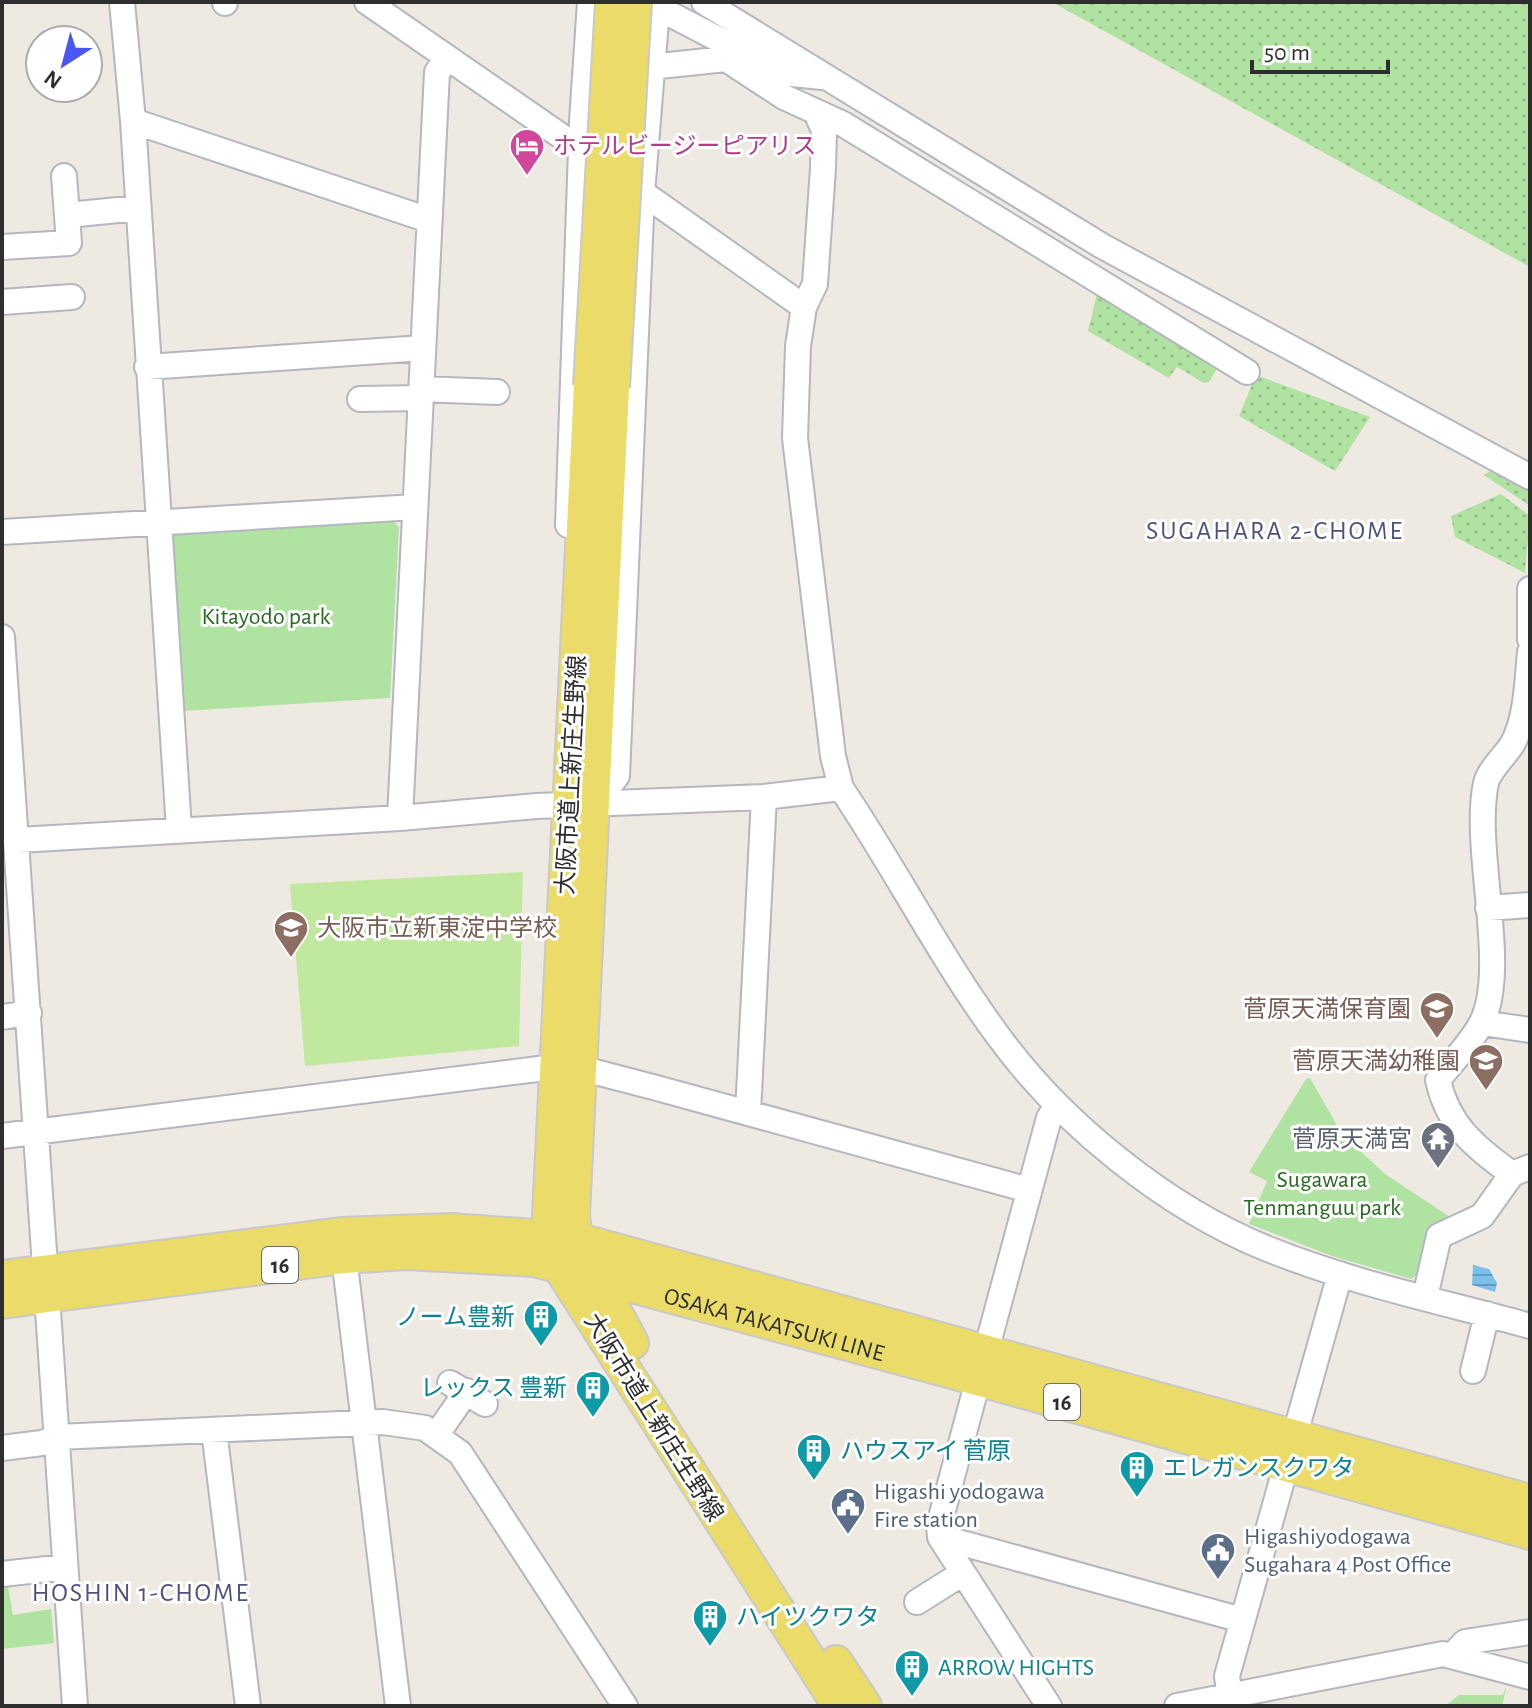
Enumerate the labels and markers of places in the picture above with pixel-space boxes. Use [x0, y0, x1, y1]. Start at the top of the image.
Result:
hotel icon: ホテルビージーピアリス [508, 127, 546, 177]
place label: ホテルビージーピアリス [553, 134, 817, 159]
school or university icon: 大阪市立新東淀中学校 [272, 909, 310, 959]
place label: 大阪市立新東淀中学校 [317, 915, 557, 941]
school or university icon: 菅原天満保育園 [1418, 990, 1456, 1040]
place label: 菅原天満保育園 [1243, 996, 1411, 1022]
school or university icon: 菅原天満幼稚園 [1467, 1042, 1505, 1092]
place label: 菅原天満幼稚園 [1292, 1048, 1460, 1074]
temple icon: 菅原天満宮 [1419, 1120, 1457, 1170]
place label: 菅原天満宮 [1292, 1126, 1412, 1152]
building icon: ノーム豊新 [522, 1298, 560, 1348]
place label: ノーム豊新 [396, 1304, 515, 1330]
building icon: レックス 豊新 [574, 1369, 612, 1419]
place label: レックス 豊新 [420, 1375, 567, 1401]
building icon: ハウスアイ 菅原 [795, 1432, 833, 1482]
place label: ハウスアイ 菅原 [840, 1438, 1011, 1464]
building icon: エレガンスクワタ [1118, 1449, 1156, 1499]
place label: エレガンスクワタ [1163, 1456, 1355, 1481]
place label: Higashi yodogawa Fire station [874, 1480, 1045, 1532]
public building icon: Higashi yodogawa Fire station [829, 1486, 867, 1536]
place label: Higashiyodogawa Sugahara 4 Post Office [1244, 1525, 1451, 1577]
public building icon: Higashiyodogawa Sugahara 4 Post Office [1199, 1531, 1237, 1581]
building icon: ハイツクワタ [691, 1598, 729, 1648]
place label: ハイツクワタ [736, 1605, 880, 1630]
building icon: ARROW HIGHTS [893, 1648, 931, 1698]
place label: ARROW HIGHTS [938, 1656, 1094, 1680]

